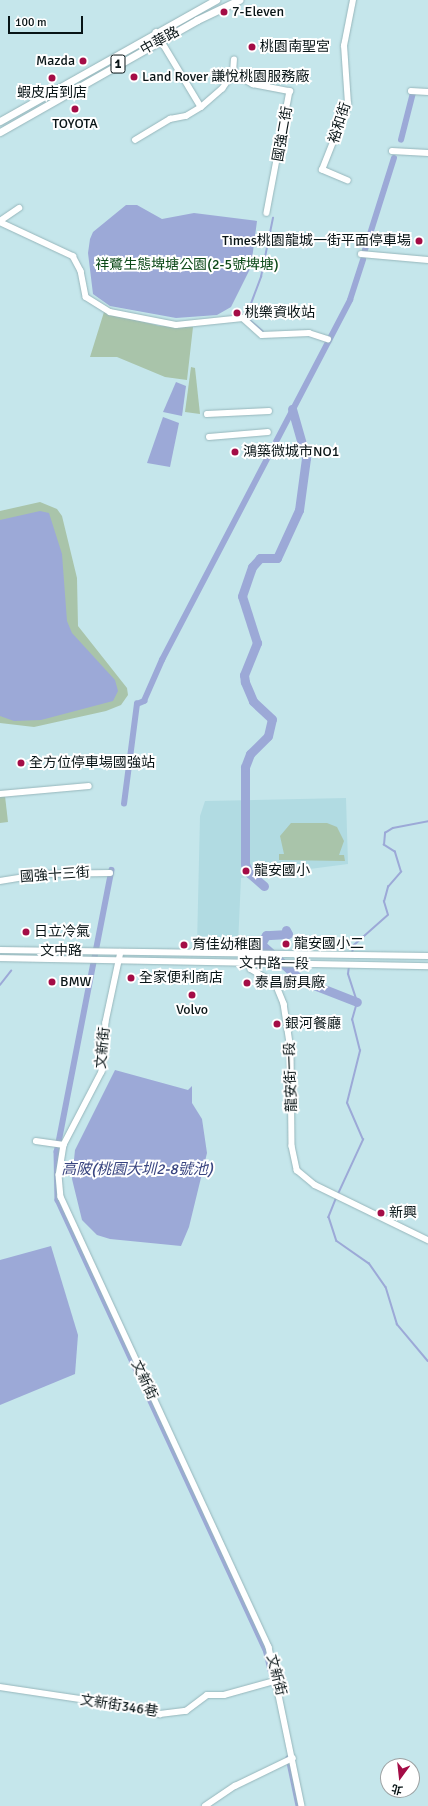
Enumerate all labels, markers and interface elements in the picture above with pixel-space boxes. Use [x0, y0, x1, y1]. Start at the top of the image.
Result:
place label: 7-Eleven [232, 4, 284, 20]
marker: 7-Eleven [219, 7, 229, 17]
scale bar [10, 8, 85, 34]
text: 100 m [15, 15, 47, 30]
street label: 中華路 [138, 23, 182, 59]
place label: 桃園南聖宮 [260, 39, 330, 55]
marker: 桃園南聖宮 [247, 42, 257, 52]
place label: Mazda [36, 53, 75, 69]
road number: 1 [110, 53, 126, 75]
marker: Mazda [78, 56, 88, 66]
place label: Land Rover 謙悅桃園服務廠 [142, 69, 309, 85]
marker: Land Rover 謙悅桃園服務廠 [129, 72, 139, 82]
marker: 蝦皮店到店 [47, 73, 57, 83]
place label: 蝦皮店到店 [17, 85, 87, 101]
street label: 裕和街 [326, 100, 354, 146]
marker: TOYOTA [70, 104, 80, 114]
street label: 國強二街 [270, 105, 296, 163]
place label: TOYOTA [52, 116, 98, 132]
place label: Times桃園龍城一街平面停車場 [222, 233, 411, 249]
marker: Times桃園龍城一街平面停車場 [414, 236, 424, 246]
park label: 祥鷺生態埤塘公園(2-5號埤塘) [95, 257, 279, 273]
place label: 桃樂資收站 [245, 305, 315, 321]
marker: 桃樂資收站 [232, 308, 242, 318]
place label: 鴻築微城市NO1 [243, 444, 339, 460]
marker: 鴻築微城市NO1 [230, 447, 240, 457]
place label: 全方位停車場國強站 [29, 755, 155, 771]
marker: 全方位停車場國強站 [16, 758, 26, 768]
place label: 龍安國小 [254, 863, 310, 879]
street label: 國強十三街 [19, 864, 91, 886]
marker: 龍安國小 [241, 866, 251, 876]
place label: 日立冷氣 [34, 924, 90, 940]
marker: 日立冷氣 [21, 927, 31, 937]
place label: 龍安國小二 [294, 936, 364, 952]
place label: 育佳幼稚園 [192, 937, 262, 953]
marker: 龍安國小二 [281, 939, 291, 949]
marker: 育佳幼稚園 [179, 940, 189, 950]
street label: 文中路 [40, 943, 82, 959]
street label: 文中路一段 [239, 955, 309, 973]
place label: 全家便利商店 [139, 970, 223, 986]
marker: 全家便利商店 [126, 973, 136, 983]
place label: BMW [60, 974, 91, 990]
place label: 泰昌廚具廠 [255, 975, 325, 991]
marker: BMW [47, 977, 57, 987]
marker: 泰昌廚具廠 [242, 978, 252, 988]
marker: Volvo [187, 990, 197, 1000]
place label: Volvo [176, 1002, 208, 1018]
place label: 銀河餐廳 [285, 1016, 341, 1032]
marker: 銀河餐廳 [272, 1019, 282, 1029]
street label: 文新街 [92, 1026, 114, 1070]
street label: 龍安街一段 [281, 1042, 301, 1112]
water label: 高陂(桃園大圳2-8號池) [61, 1161, 213, 1179]
place label: 新興 [389, 1205, 417, 1221]
marker: 新興 [376, 1208, 386, 1218]
street label: 文新街 [128, 1357, 160, 1403]
street label: 文新街 [263, 1653, 289, 1697]
street label: 文新街346巷 [79, 1692, 159, 1720]
north arrow [380, 1758, 420, 1798]
text: 北 [390, 1781, 404, 1797]

